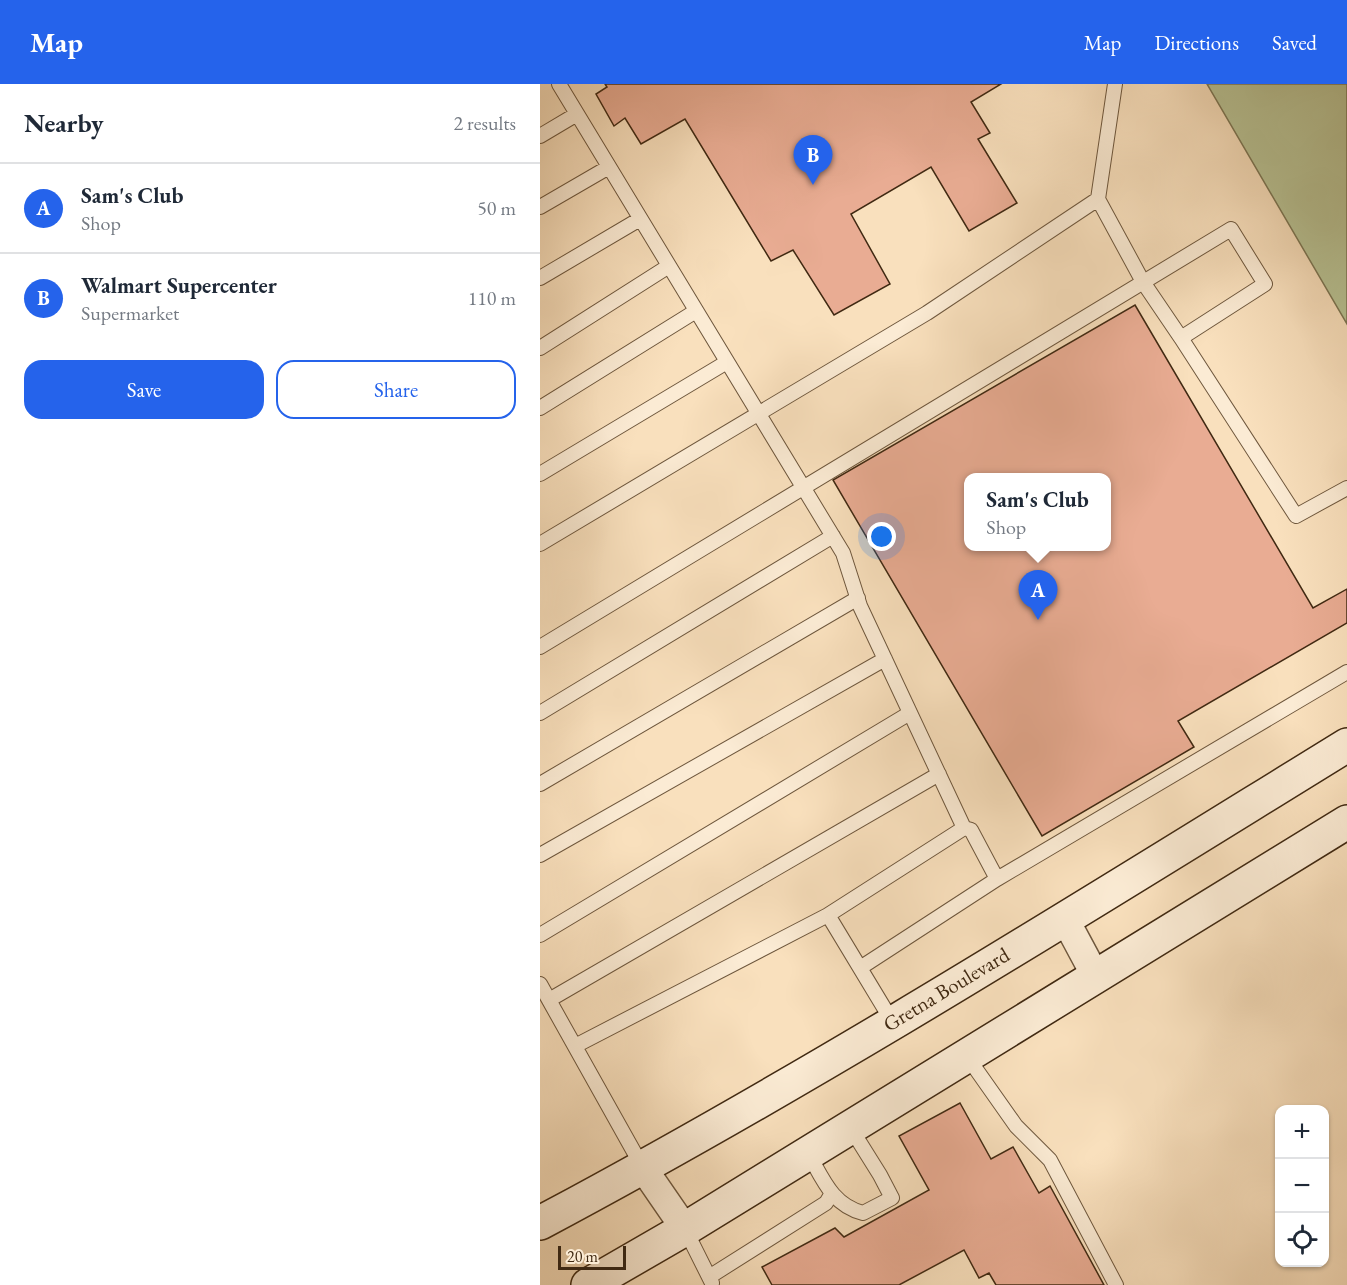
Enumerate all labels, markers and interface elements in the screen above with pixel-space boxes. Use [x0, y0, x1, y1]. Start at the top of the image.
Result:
text: Map [30, 24, 83, 60]
text: Map [1084, 29, 1121, 56]
text: Directions [1154, 29, 1239, 56]
text: Saved [1272, 29, 1317, 56]
text: Nearby [24, 106, 104, 140]
text: 2 results [453, 110, 516, 136]
pin: B [794, 135, 832, 185]
text: Sam's Club [81, 181, 183, 210]
text: A [36, 195, 51, 221]
text: 50 m [477, 195, 516, 221]
text: Shop [81, 210, 121, 236]
text: Walmart Supercenter [81, 271, 277, 300]
text: B [37, 285, 50, 311]
text: 110 m [468, 285, 516, 311]
text: Supermarket [81, 300, 179, 326]
button: Save [24, 360, 264, 419]
button: Share [276, 360, 516, 419]
popup [964, 473, 1111, 551]
text: Sam's Club [986, 485, 1089, 514]
text: Shop [986, 514, 1026, 540]
your location [867, 522, 896, 551]
pin: A [1018, 570, 1058, 620]
street label: Gretna Boulevard [878, 940, 1014, 1037]
map controls [1275, 1105, 1329, 1267]
button: + [1275, 1105, 1329, 1159]
button: − [1275, 1159, 1329, 1213]
button: locate [1275, 1213, 1329, 1267]
scale bar [558, 1243, 626, 1270]
text: 20 m [567, 1246, 598, 1267]

